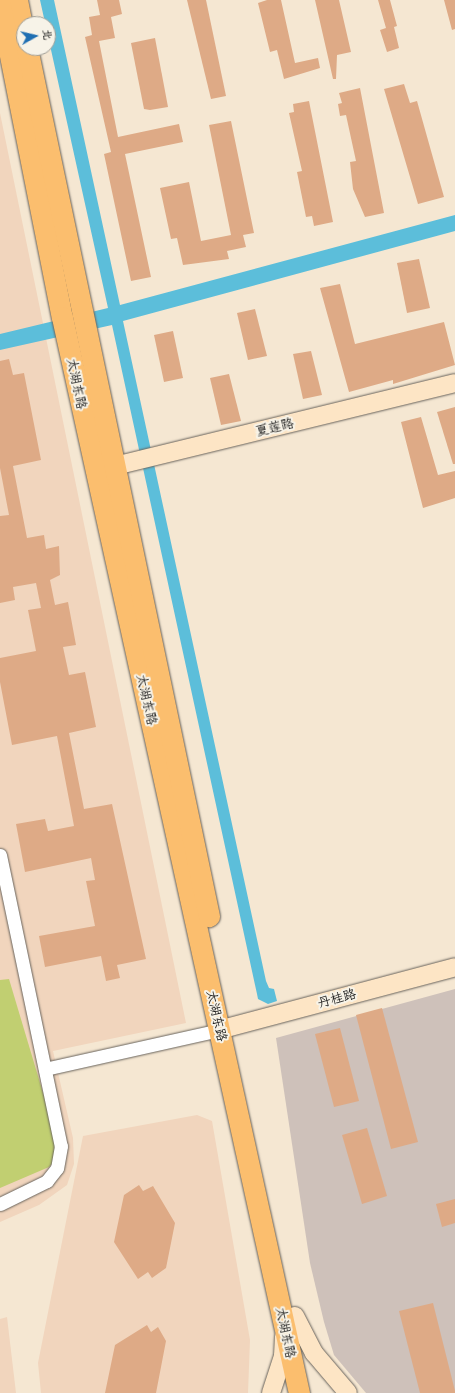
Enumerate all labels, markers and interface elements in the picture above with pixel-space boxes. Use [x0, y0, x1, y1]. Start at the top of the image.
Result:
north arrow [16, 16, 56, 56]
text: 北 [40, 28, 55, 41]
street label: 太湖东路 [63, 357, 89, 411]
street label: 夏莲路 [254, 416, 296, 440]
street label: 太湖东路 [133, 673, 159, 727]
street label: 丹桂路 [316, 986, 358, 1012]
street label: 太湖东路 [203, 989, 229, 1043]
street label: 太湖东路 [272, 1306, 298, 1360]

